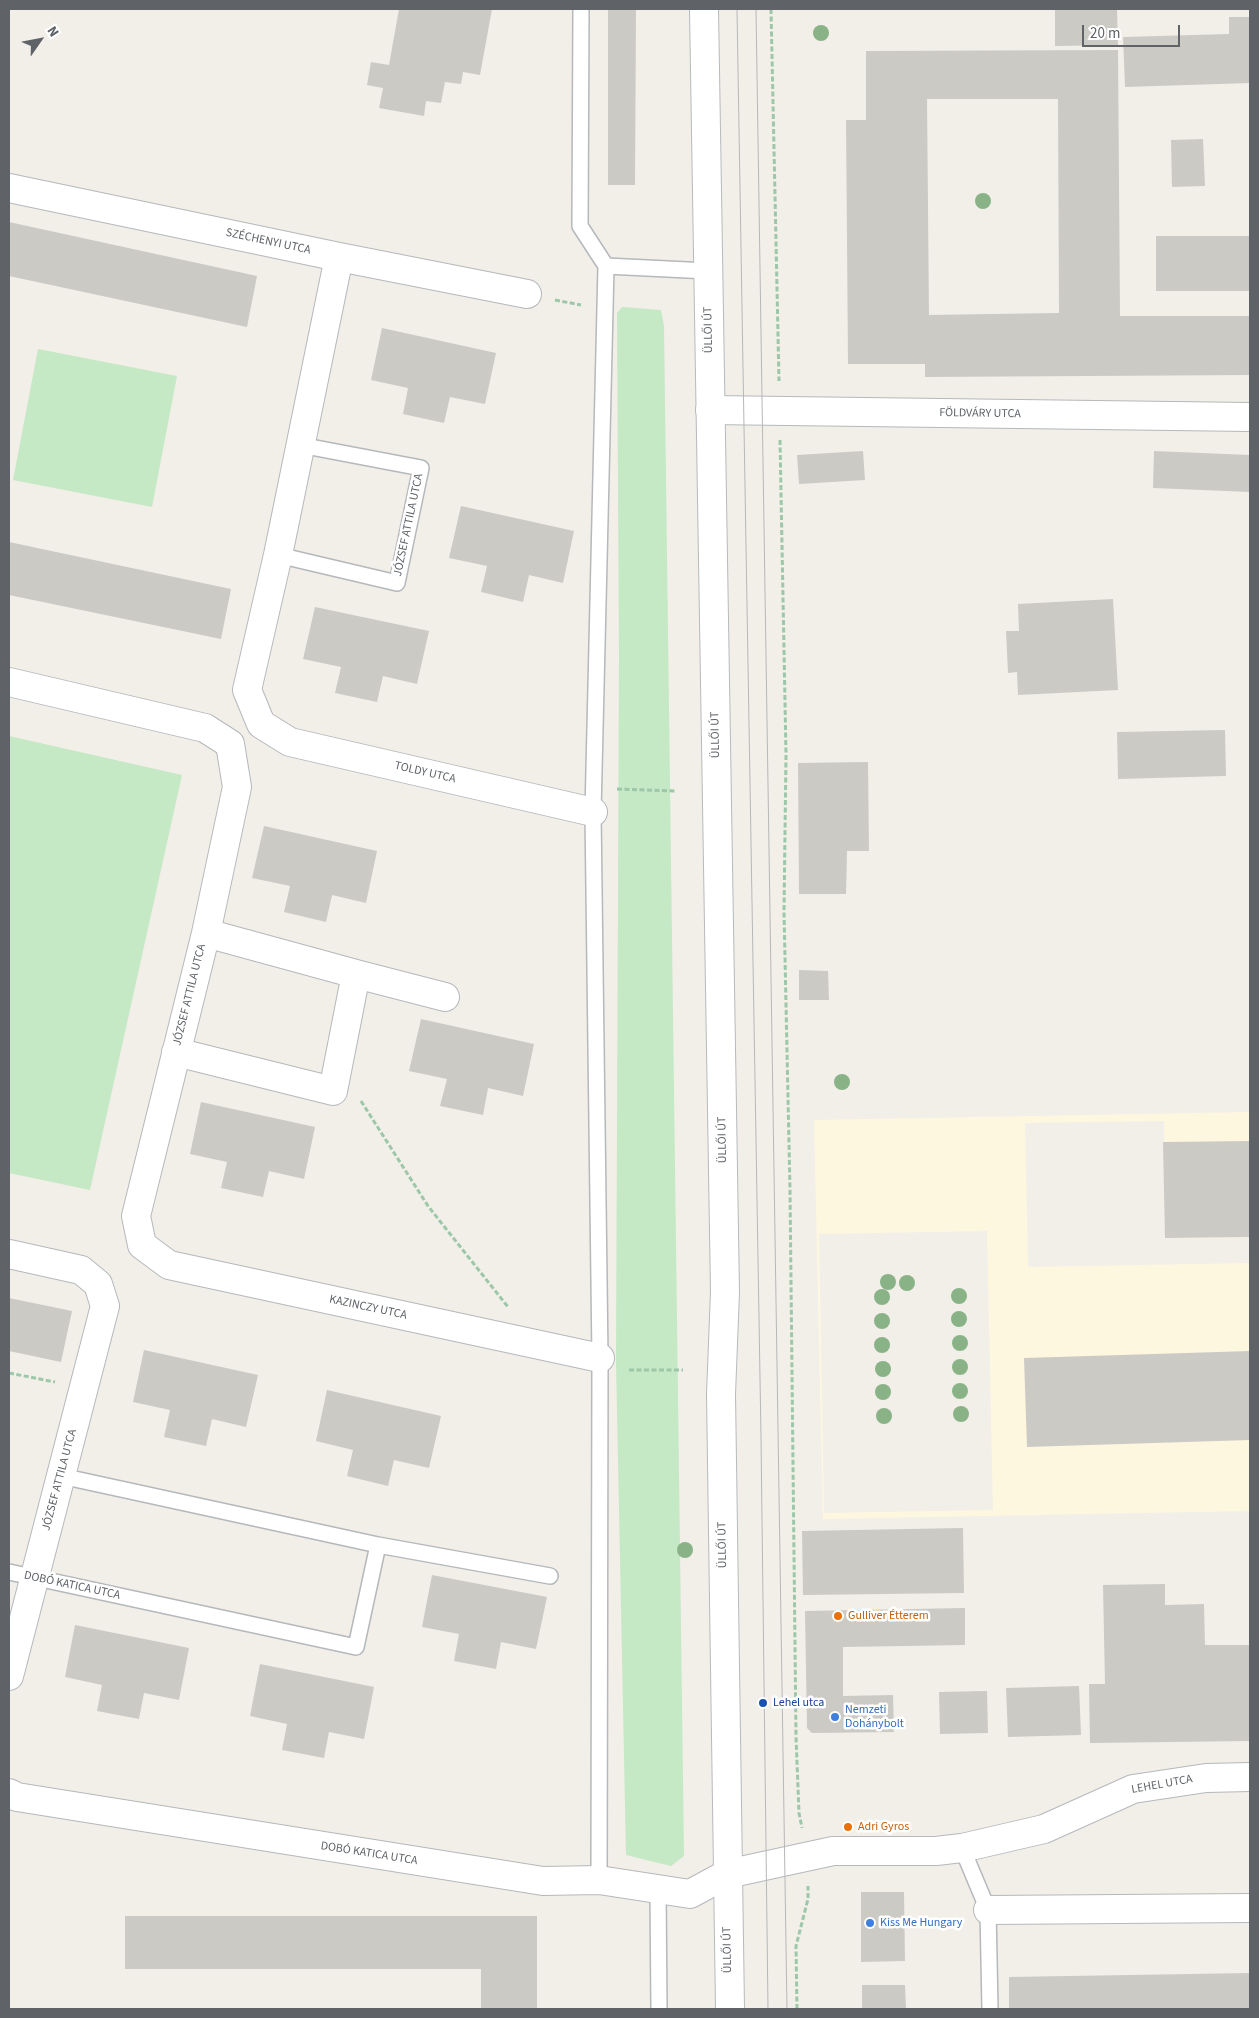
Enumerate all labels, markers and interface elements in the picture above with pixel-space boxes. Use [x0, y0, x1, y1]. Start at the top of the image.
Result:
north arrow [15, 15, 65, 65]
scale bar [1084, 15, 1182, 47]
text: N [42, 22, 64, 41]
text: 20 m [1090, 23, 1120, 44]
street label: SZÉCHENYI UTCA [224, 226, 312, 258]
street label: ÜLLŐI ÚT [701, 306, 717, 354]
street label: FÖLDVÁRY UTCA [939, 406, 1021, 422]
street label: JÓZSEF ATTILA UTCA [391, 472, 427, 578]
street label: ÜLLŐI ÚT [708, 711, 724, 759]
street label: TOLDY UTCA [393, 759, 457, 787]
street label: JÓZSEF ATTILA UTCA [170, 943, 210, 1047]
street label: ÜLLŐI ÚT [715, 1116, 731, 1164]
street label: KAZINCZY UTCA [328, 1293, 408, 1323]
street label: JÓZSEF ATTILA UTCA [40, 1428, 80, 1532]
street label: ÜLLŐI ÚT [715, 1521, 731, 1569]
street label: DOBÓ KATICA UTCA [23, 1569, 121, 1603]
place label: Gulliver Étterem [848, 1609, 929, 1623]
marker: Gulliver Étterem [832, 1610, 844, 1622]
place label: Lehel utca [773, 1696, 824, 1710]
marker: Lehel utca [757, 1697, 769, 1709]
place label: Nemzeti Dohánybolt [845, 1703, 904, 1731]
marker: Nemzeti Dohánybolt [829, 1711, 841, 1723]
street label: LEHEL UTCA [1130, 1773, 1194, 1797]
place label: Adri Gyros [858, 1820, 909, 1834]
marker: Adri Gyros [842, 1821, 854, 1833]
street label: DOBÓ KATICA UTCA [319, 1839, 419, 1869]
place label: Kiss Me Hungary [880, 1916, 962, 1930]
marker: Kiss Me Hungary [864, 1917, 876, 1929]
street label: ÜLLŐI ÚT [720, 1926, 736, 1974]

